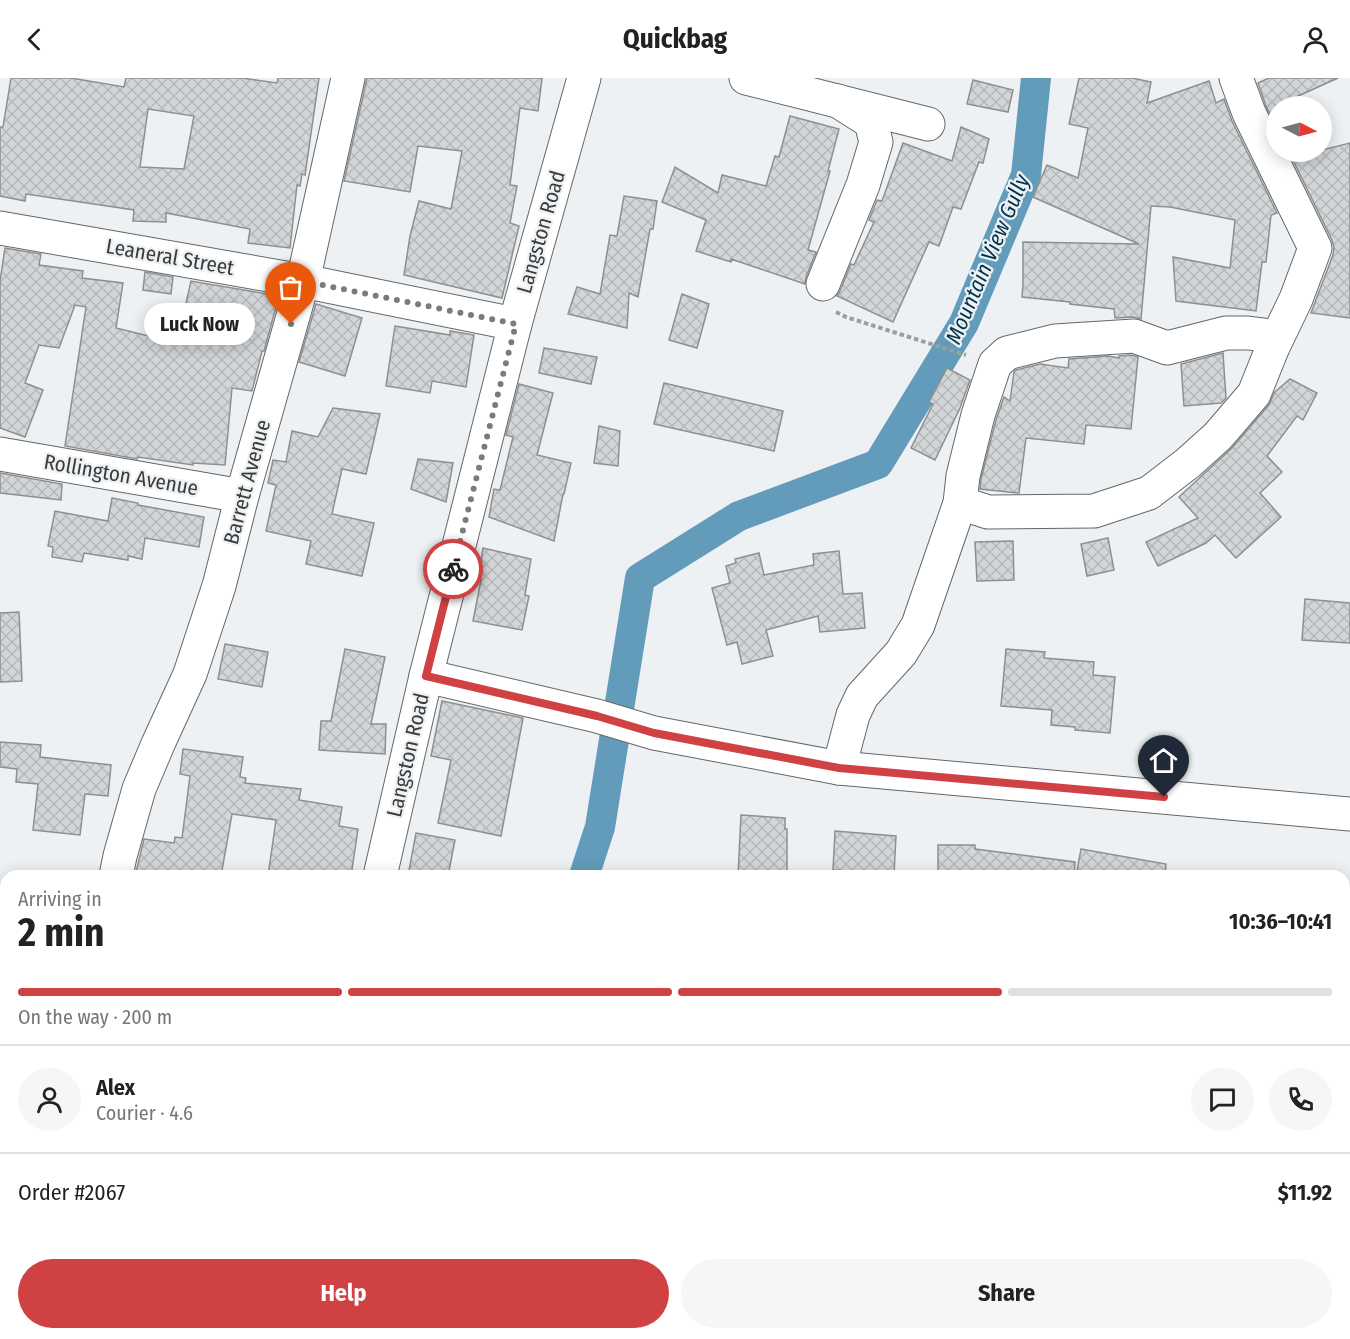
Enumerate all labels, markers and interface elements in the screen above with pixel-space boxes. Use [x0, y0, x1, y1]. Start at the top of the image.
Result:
icon: back [18, 23, 51, 56]
text: Quickbag [623, 23, 727, 55]
icon: person [1299, 23, 1332, 56]
north arrow [1266, 96, 1332, 162]
map controls [1266, 96, 1332, 162]
street label: Langston Road [511, 168, 571, 296]
water label: Mountain View Gully [940, 169, 1036, 348]
street label: Leaneral Street [104, 233, 236, 281]
pin [265, 262, 316, 324]
icon: bag [274, 271, 307, 304]
callout: Luck Now [144, 303, 255, 345]
text: Luck Now [160, 312, 239, 336]
street label: Barrett Avenue [218, 417, 276, 547]
street label: Rollington Avenue [42, 449, 200, 501]
courier [423, 539, 483, 599]
icon: bike [437, 553, 470, 586]
street label: Langston Road [381, 691, 435, 819]
pin [1138, 735, 1189, 797]
icon: home [1147, 744, 1180, 777]
text: Arriving in [18, 887, 102, 911]
text: 10:36–10:41 [1229, 908, 1332, 935]
text: 2 min [18, 910, 104, 956]
text: On the way · 200 m [18, 1005, 172, 1029]
button: person [18, 1068, 81, 1131]
button: chat [1191, 1068, 1254, 1131]
button: phone [1269, 1068, 1332, 1131]
text: Alex [96, 1074, 135, 1101]
text: Courier · 4.6 [96, 1101, 193, 1125]
text: Order #2067 [18, 1179, 125, 1206]
text: $11.92 [1278, 1179, 1332, 1206]
button: Help [18, 1259, 669, 1328]
button: Share [681, 1259, 1332, 1328]

